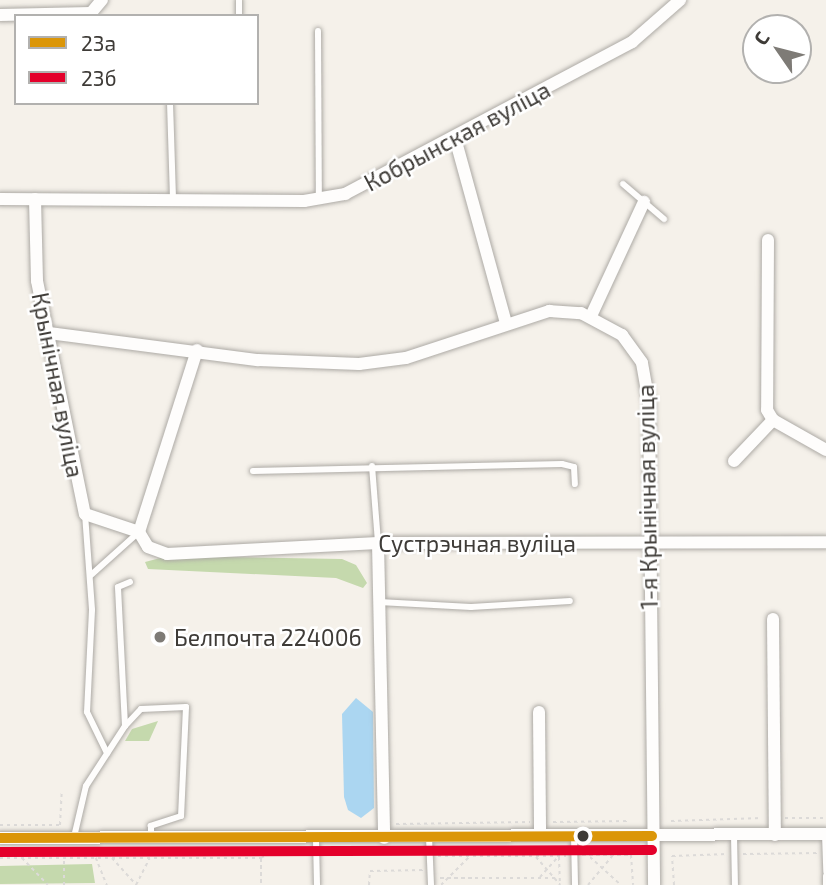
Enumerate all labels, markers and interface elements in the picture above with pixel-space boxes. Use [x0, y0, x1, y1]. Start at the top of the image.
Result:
legend [14, 14, 259, 105]
north arrow [742, 14, 812, 84]
text: С [748, 27, 774, 49]
text: 23а [81, 30, 116, 55]
text: 23б [81, 65, 117, 90]
street label: Кобрынская вуліца [359, 75, 555, 197]
street label: Крынічная вуліца [27, 290, 89, 480]
street label: 1-я Крынічная вуліца [631, 384, 663, 610]
street label: Сустрэчная вуліца [378, 529, 576, 557]
place label: Белпочта 224006 [174, 623, 362, 651]
marker: Белпочта 224006 [152, 629, 168, 645]
unlabelled marker [576, 829, 590, 843]

